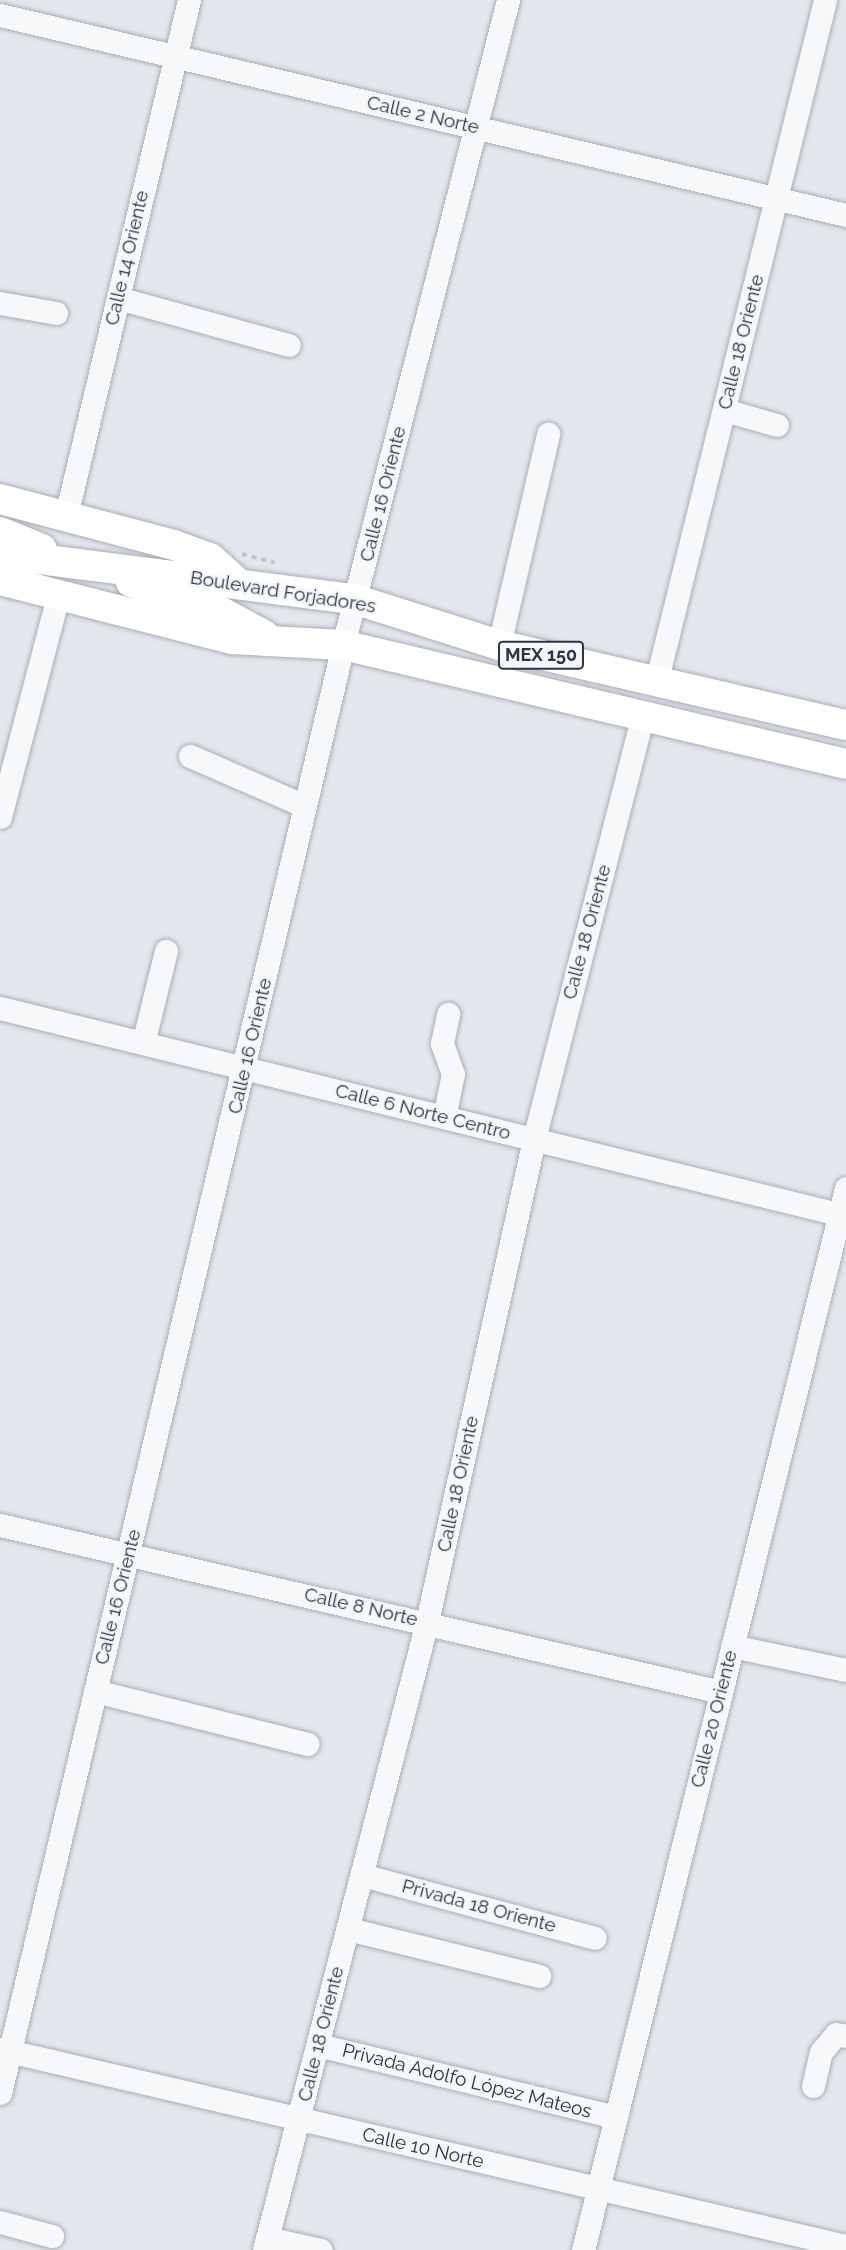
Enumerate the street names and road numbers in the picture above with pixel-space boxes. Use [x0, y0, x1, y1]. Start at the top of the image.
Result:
street label: Calle 2 Norte [365, 91, 481, 139]
street label: Calle 14 Oriente [100, 188, 154, 328]
street label: Calle 18 Oriente [713, 272, 769, 412]
street label: Calle 16 Oriente [355, 424, 411, 564]
street label: Boulevard Forjadores [189, 566, 377, 618]
road number: MEX 150 [497, 640, 585, 670]
street label: Calle 18 Oriente [558, 862, 616, 1002]
street label: Calle 16 Oriente [223, 976, 277, 1116]
street label: Calle 6 Norte Centro [333, 1079, 513, 1145]
street label: Calle 18 Oriente [432, 1414, 484, 1554]
street label: Calle 16 Oriente [90, 1527, 146, 1667]
street label: Calle 8 Norte [302, 1583, 420, 1631]
street label: Calle 20 Oriente [686, 1648, 742, 1790]
street label: Privada 18 Oriente [399, 1874, 559, 1938]
street label: Calle 18 Oriente [293, 1964, 349, 2104]
street label: Privada Adolfo López Mateos [340, 2039, 594, 2123]
street label: Calle 10 Norte [360, 2123, 486, 2173]

